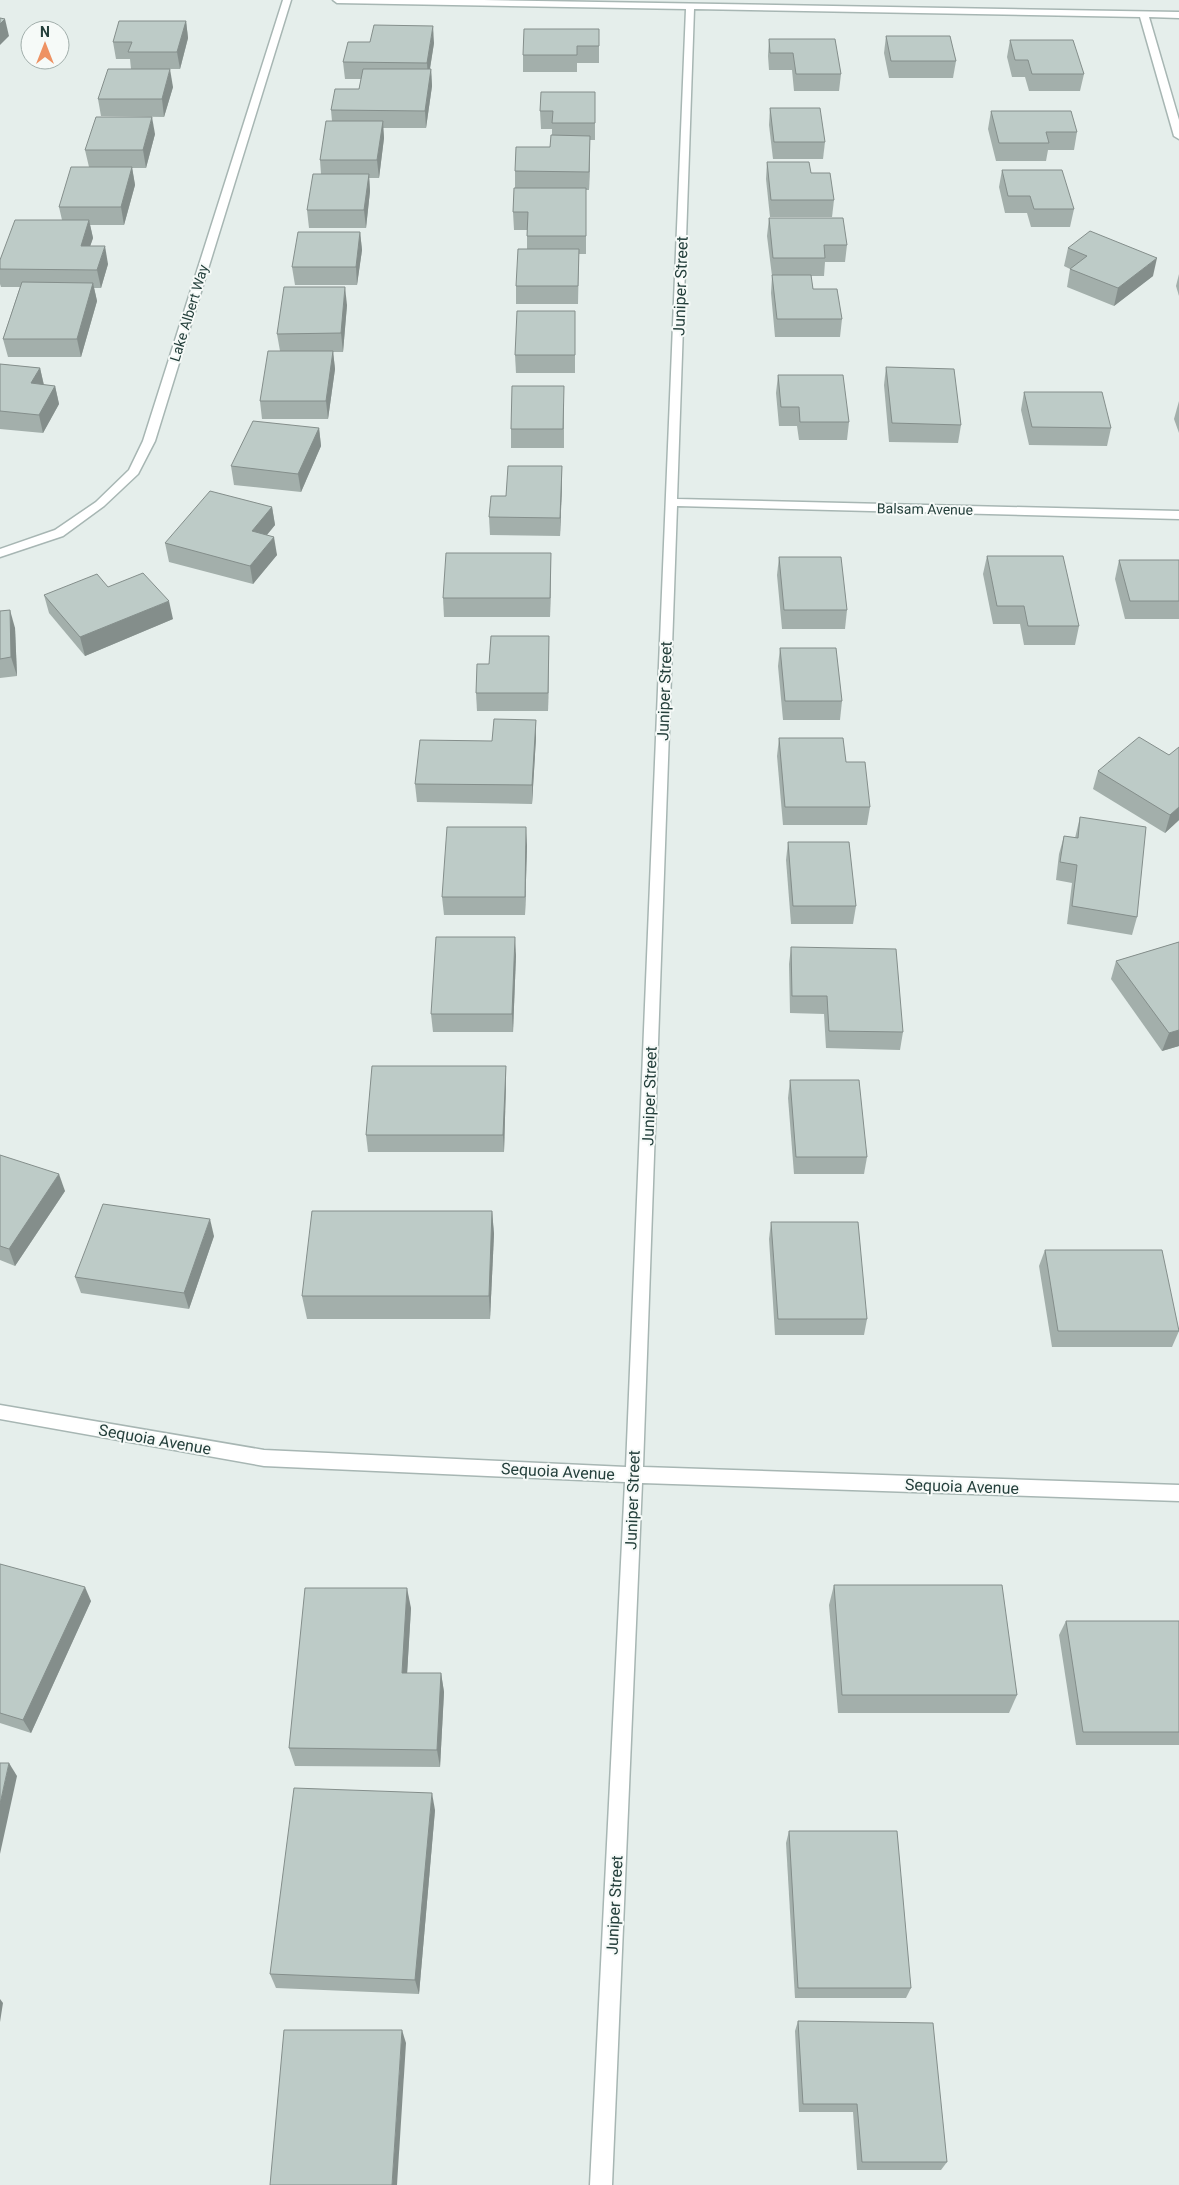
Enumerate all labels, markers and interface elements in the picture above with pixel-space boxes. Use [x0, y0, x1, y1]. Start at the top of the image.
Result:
north arrow [20, 20, 70, 70]
text: N [40, 24, 50, 40]
street label: Juniper Street [669, 236, 692, 336]
street label: Lake Albert Way [167, 262, 211, 363]
street label: Balsam Avenue [877, 500, 973, 518]
street label: Juniper Street [653, 641, 676, 741]
street label: Juniper Street [638, 1046, 661, 1146]
street label: Sequoia Avenue [97, 1420, 213, 1459]
street label: Juniper Street [621, 1450, 644, 1550]
street label: Sequoia Avenue [501, 1459, 615, 1484]
street label: Sequoia Avenue [905, 1475, 1019, 1498]
street label: Juniper Street [602, 1855, 627, 1955]

